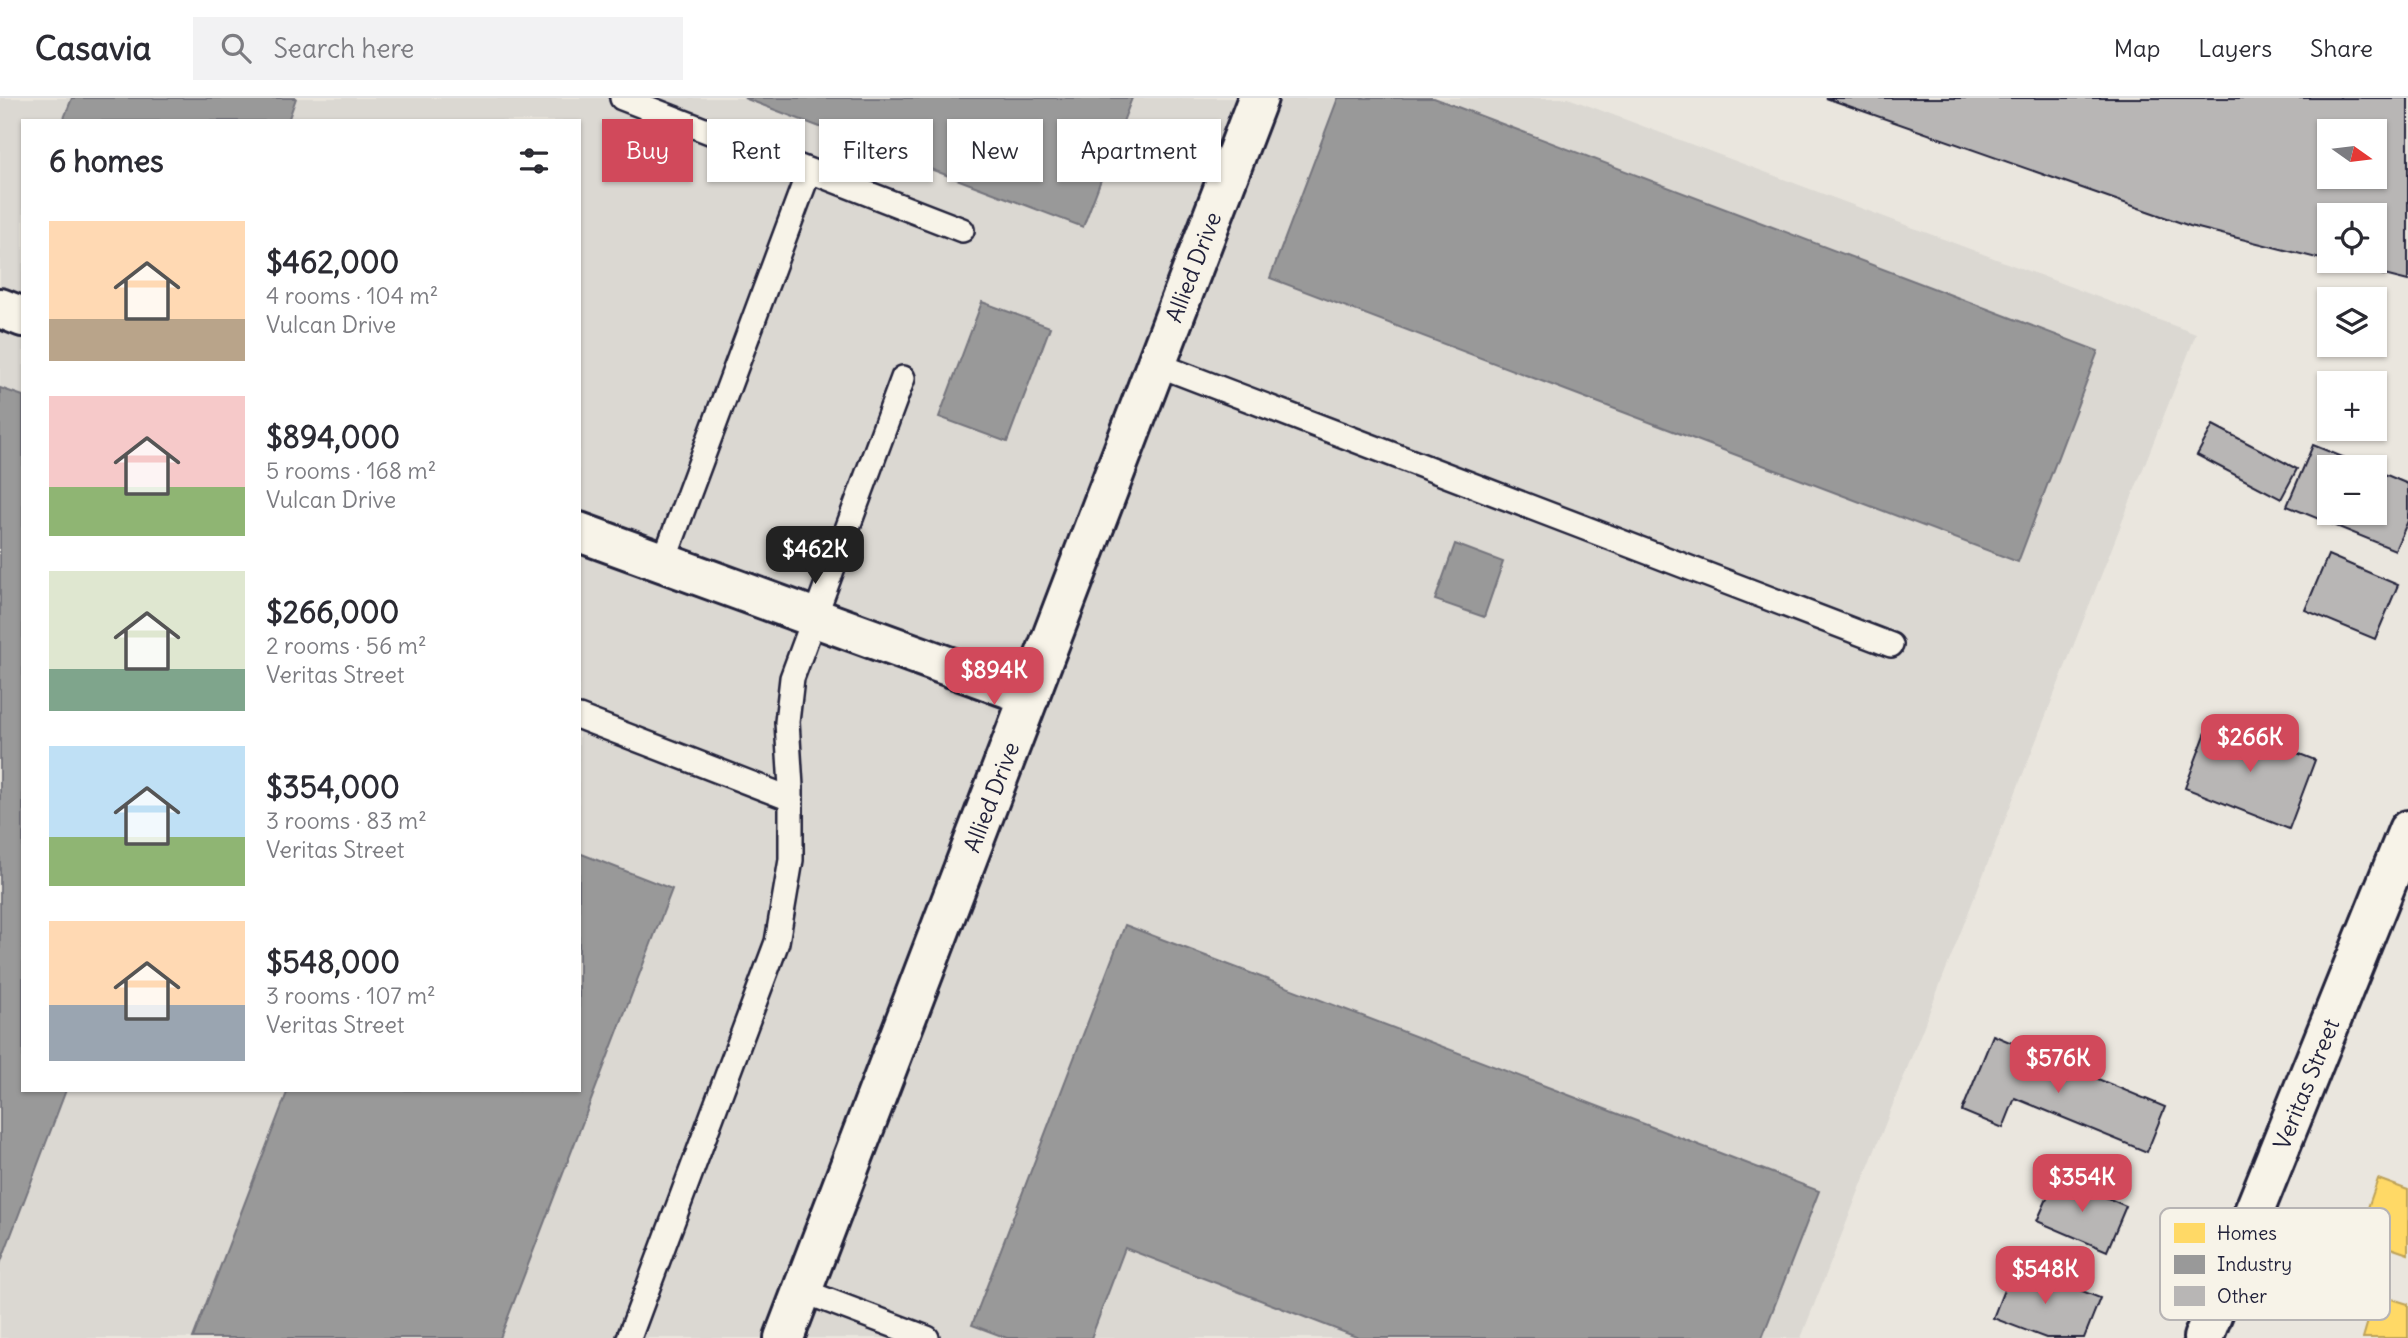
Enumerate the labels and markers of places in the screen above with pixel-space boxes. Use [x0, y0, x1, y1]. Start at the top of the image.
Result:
pin: $462K [766, 526, 864, 586]
pin: $894K [945, 648, 1043, 707]
pin: $266K [2201, 714, 2299, 774]
pin: $576K [2009, 1035, 2107, 1095]
pin: $354K [2033, 1154, 2131, 1214]
pin: $548K [1996, 1246, 2094, 1306]

